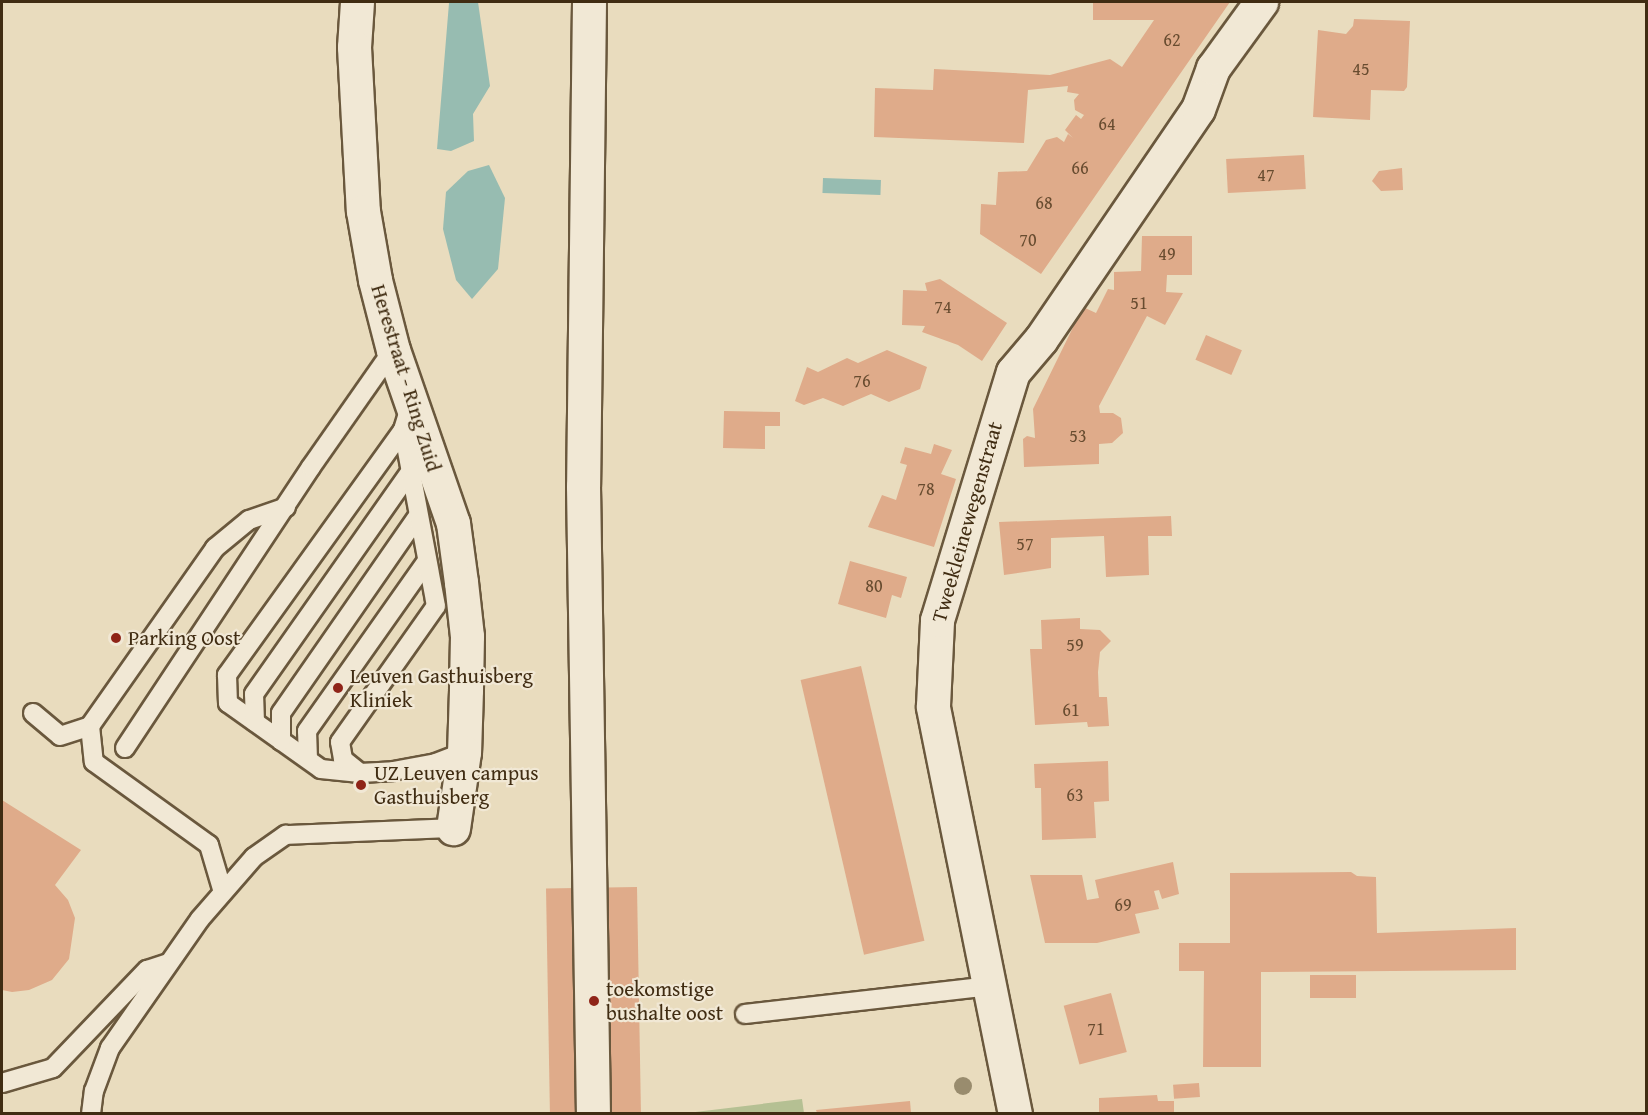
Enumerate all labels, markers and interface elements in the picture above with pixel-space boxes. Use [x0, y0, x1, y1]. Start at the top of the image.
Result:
house number: 62 [1163, 29, 1181, 51]
house number: 45 [1352, 58, 1370, 80]
house number: 64 [1098, 113, 1116, 135]
house number: 66 [1071, 157, 1089, 179]
house number: 47 [1257, 164, 1275, 186]
house number: 68 [1035, 192, 1053, 214]
house number: 70 [1019, 229, 1037, 251]
house number: 49 [1158, 243, 1176, 265]
street label: Herestraat - Ring Zuid [366, 281, 446, 475]
house number: 51 [1130, 292, 1148, 314]
house number: 74 [934, 296, 952, 318]
house number: 76 [853, 370, 871, 392]
street label: Tweekleinewegenstraat [926, 419, 1008, 625]
house number: 53 [1069, 425, 1087, 447]
house number: 78 [917, 478, 935, 500]
house number: 57 [1016, 533, 1034, 555]
house number: 80 [865, 575, 883, 597]
place label: Parking Oost [128, 625, 241, 651]
marker: Parking Oost [109, 631, 123, 645]
house number: 59 [1066, 634, 1084, 656]
place label: Leuven Gasthuisberg Kliniek [350, 663, 533, 713]
marker: Leuven Gasthuisberg Kliniek [331, 681, 345, 695]
house number: 61 [1062, 699, 1080, 721]
place label: UZ Leuven campus Gasthuisberg [374, 760, 539, 810]
marker: UZ Leuven campus Gasthuisberg [352, 776, 370, 794]
house number: 63 [1066, 784, 1084, 806]
house number: 69 [1114, 894, 1132, 916]
place label: toekomstige bushalte oost [606, 976, 723, 1026]
marker: toekomstige bushalte oost [587, 994, 601, 1008]
house number: 71 [1087, 1018, 1105, 1040]

